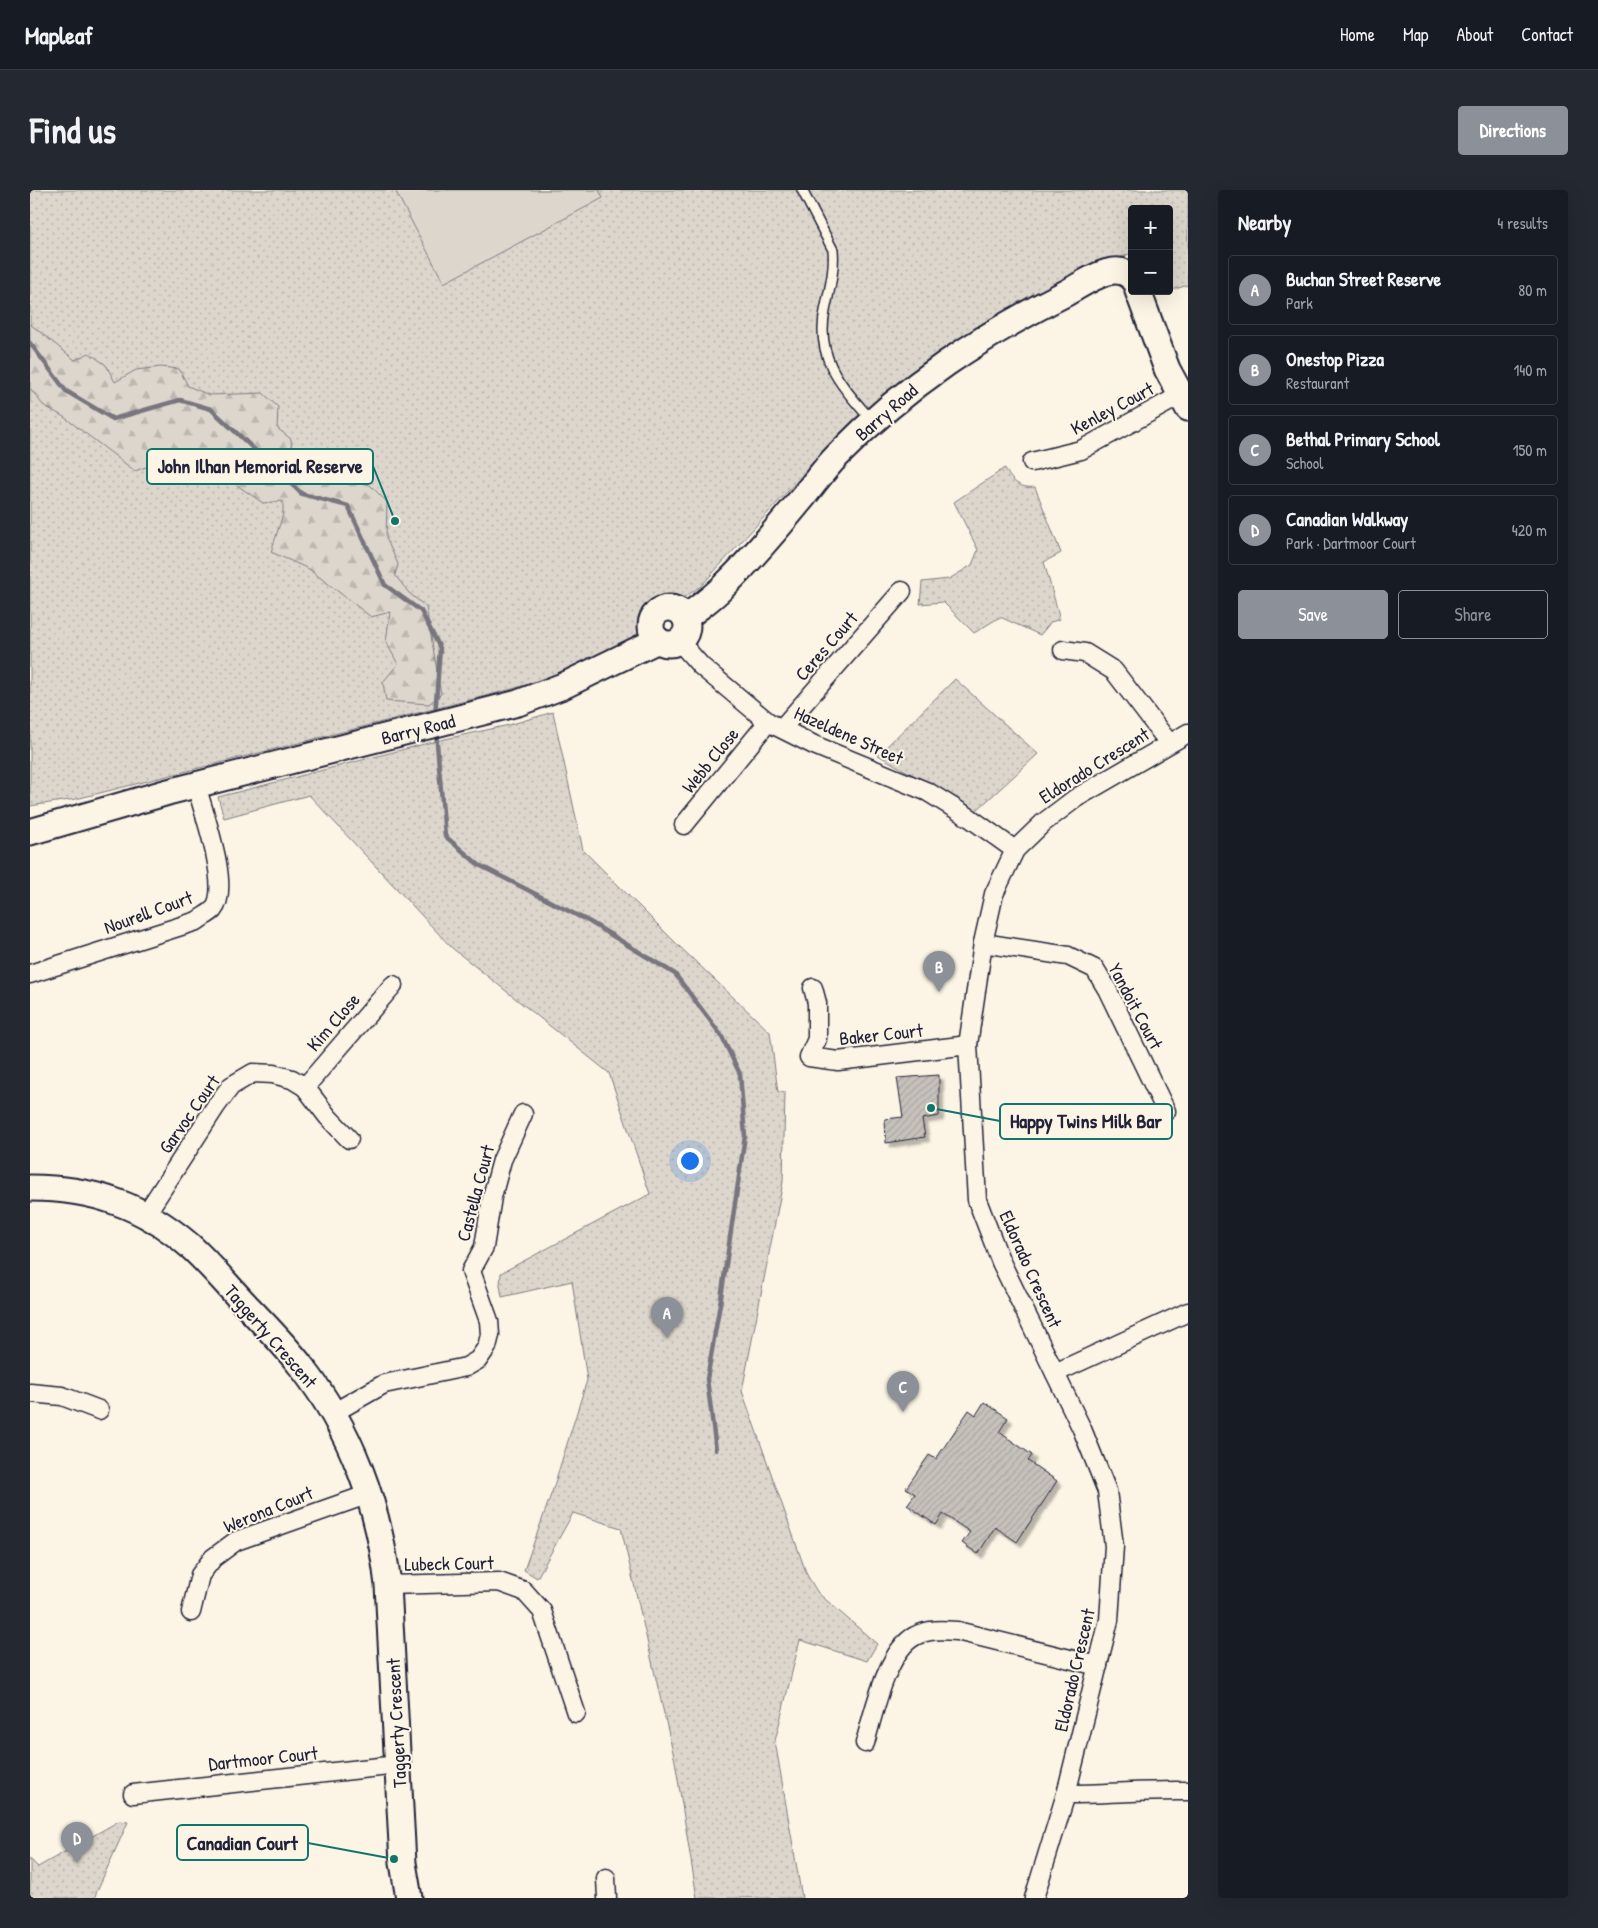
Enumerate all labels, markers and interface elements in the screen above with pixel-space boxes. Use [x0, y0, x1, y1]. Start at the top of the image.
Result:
text: Mapleaf [25, 19, 93, 51]
text: Home [1340, 22, 1375, 47]
text: Map [1403, 22, 1428, 47]
text: About [1456, 22, 1493, 47]
text: Contact [1521, 22, 1573, 47]
button: Directions [1458, 106, 1568, 155]
text: Find us [30, 107, 116, 154]
map controls [1128, 205, 1173, 295]
button: + [1128, 205, 1173, 250]
text: Nearby [1238, 208, 1291, 237]
text: 4 results [1497, 212, 1548, 234]
button: − [1128, 250, 1173, 295]
text: Buchan Street Reserve [1286, 266, 1441, 292]
text: A [1251, 279, 1259, 301]
text: 80 m [1518, 279, 1547, 301]
text: Park [1286, 292, 1313, 314]
text: Onestop Pizza [1286, 346, 1384, 372]
text: B [1251, 359, 1259, 381]
text: 140 m [1513, 359, 1547, 381]
text: Restaurant [1286, 372, 1349, 394]
street label: Kenley Court [1066, 375, 1159, 441]
street label: Barry Road [849, 377, 923, 447]
text: Bethal Primary School [1286, 426, 1440, 452]
text: C [1251, 439, 1259, 461]
text: 150 m [1513, 439, 1547, 461]
callout: John Ilhan Memorial Reserve [147, 449, 373, 484]
text: John Ilhan Memorial Reserve [157, 452, 363, 479]
text: School [1286, 452, 1323, 474]
text: Canadian Walkway [1286, 506, 1408, 532]
text: D [1251, 519, 1259, 541]
text: 420 m [1512, 519, 1547, 541]
text: Park · Dartmoor Court [1286, 532, 1416, 554]
button: Save [1238, 590, 1388, 639]
button: Share [1398, 590, 1548, 639]
street label: Ceres Court [789, 605, 864, 686]
street label: Hazeldene Street [790, 699, 908, 771]
street label: Barry Road [378, 707, 458, 751]
street label: Webb Close [676, 721, 745, 798]
street label: Eldorado Crescent [1034, 721, 1154, 809]
street label: Nourell Court [100, 884, 196, 940]
pin: B [923, 951, 955, 992]
street label: Yandoit Court [1102, 958, 1170, 1054]
street label: Kim Close [300, 987, 366, 1057]
street label: Baker Court [838, 1017, 924, 1051]
street label: Garvoc Court [152, 1069, 226, 1158]
callout: Happy Twins Milk Bar [1000, 1104, 1172, 1139]
text: Happy Twins Milk Bar [1010, 1107, 1162, 1135]
street label: Castella Court [450, 1141, 500, 1244]
your location [677, 1148, 703, 1174]
street label: Eldorado Crescent [994, 1206, 1069, 1332]
street label: Taggerty Crescent [219, 1279, 324, 1394]
pin: A [651, 1297, 683, 1338]
pin: C [887, 1371, 919, 1412]
street label: Werona Court [219, 1479, 317, 1539]
street label: Lubeck Court [404, 1549, 494, 1577]
street label: Eldorado Crescent [1047, 1606, 1101, 1734]
street label: Taggerty Crescent [380, 1657, 412, 1788]
street label: Dartmoor Court [207, 1739, 319, 1777]
pin: D [61, 1822, 93, 1863]
callout: Canadian Court [177, 1825, 308, 1860]
text: Canadian Court [186, 1829, 299, 1856]

